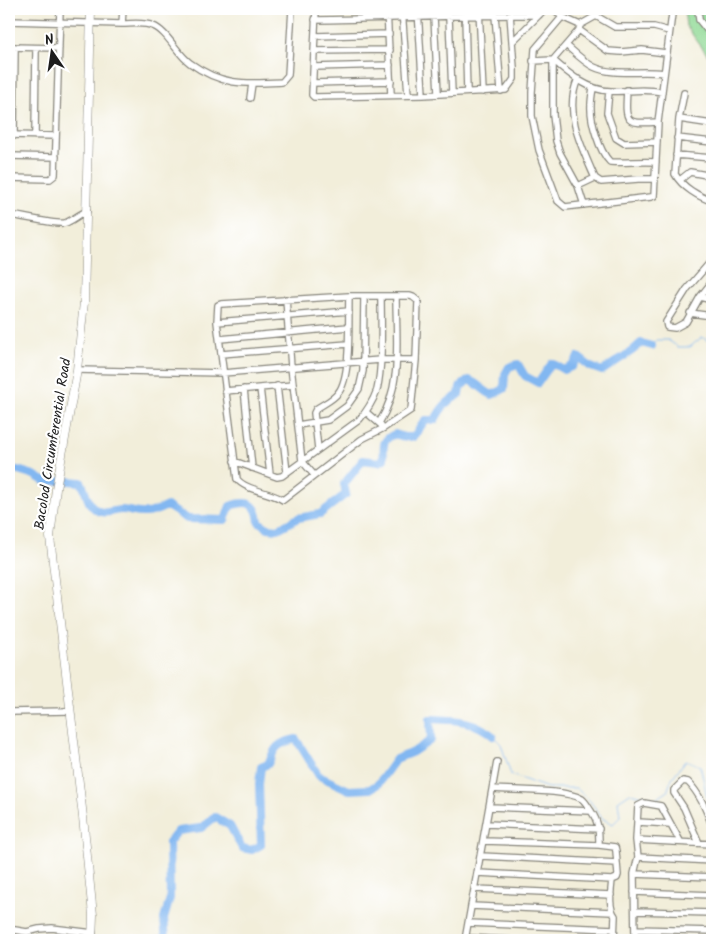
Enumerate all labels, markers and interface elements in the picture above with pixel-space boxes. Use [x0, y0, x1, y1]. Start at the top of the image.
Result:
north arrow [28, 28, 78, 78]
text: N [43, 29, 56, 52]
street label: Bacolod Circumferential Road [29, 356, 78, 531]

